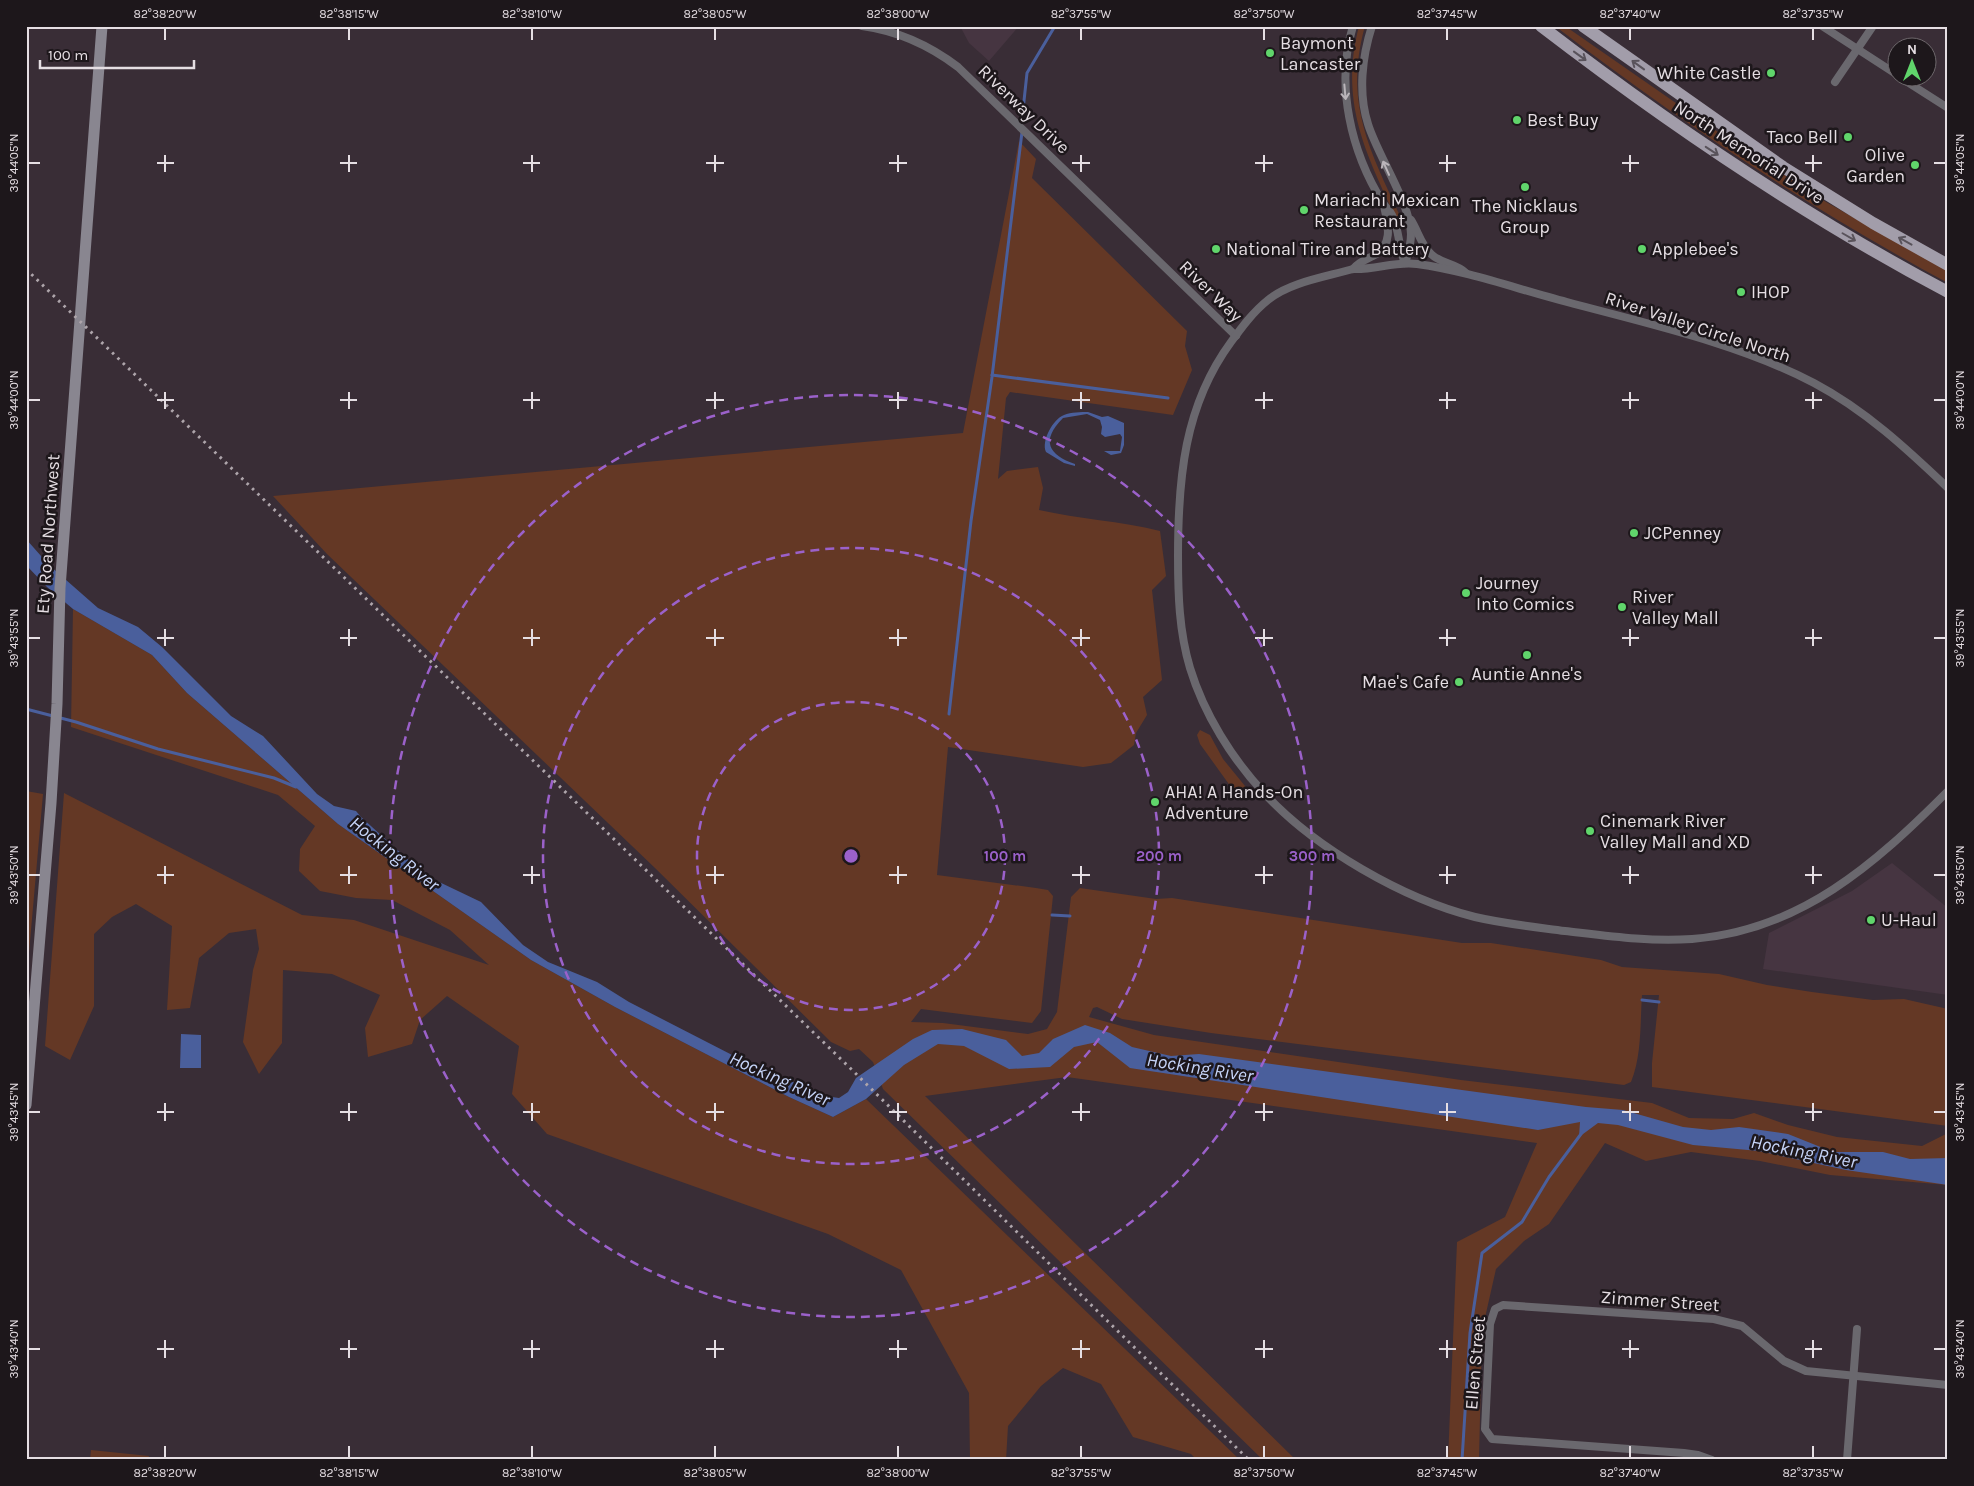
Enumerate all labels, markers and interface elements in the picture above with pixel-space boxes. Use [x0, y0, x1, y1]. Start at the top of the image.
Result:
text: 82°38'20"W [134, 7, 197, 21]
text: 82°38'15"W [319, 7, 379, 21]
text: 82°38'10"W [502, 7, 562, 21]
text: 82°38'05"W [684, 7, 747, 21]
text: 82°38'00"W [866, 7, 930, 21]
text: 82°37'55"W [1051, 7, 1112, 21]
text: 82°37'50"W [1233, 7, 1295, 21]
text: 82°37'45"W [1417, 7, 1478, 21]
text: 82°37'40"W [1600, 7, 1661, 21]
text: 82°37'35"W [1782, 7, 1844, 21]
place label: Baymont Lancaster [1280, 32, 1361, 75]
scale bar [40, 38, 194, 70]
north arrow [1886, 38, 1936, 88]
text: N [1907, 41, 1917, 58]
text: 100 m [48, 46, 88, 64]
marker: Baymont Lancaster [1264, 47, 1276, 59]
one-way arrow [1573, 50, 1586, 61]
street label: Riverway Drive [974, 60, 1074, 158]
one-way arrow [1632, 60, 1645, 71]
place label: White Castle [1657, 62, 1761, 84]
marker: White Castle [1765, 67, 1777, 79]
one-way arrow [1341, 83, 1350, 99]
street label: North Memorial Drive [1670, 95, 1828, 209]
place label: Best Buy [1527, 109, 1599, 131]
marker: Best Buy [1511, 114, 1523, 126]
place label: Taco Bell [1767, 126, 1838, 148]
marker: Taco Bell [1842, 131, 1854, 143]
text: 39°44'05"N [7, 134, 21, 192]
text: 39°44'05"N [1953, 134, 1967, 192]
place label: Olive Garden [1846, 144, 1905, 187]
one-way arrow [1704, 146, 1718, 156]
marker: Olive Garden [1909, 159, 1921, 171]
one-way arrow [1381, 161, 1391, 176]
marker: The Nicklaus Group [1519, 181, 1531, 193]
place label: Mariachi Mexican Restaurant [1314, 189, 1460, 232]
place label: The Nicklaus Group [1472, 195, 1578, 238]
marker: Mariachi Mexican Restaurant [1298, 204, 1310, 216]
one-way arrow [1841, 233, 1856, 243]
one-way arrow [1898, 236, 1913, 246]
place label: National Tire and Battery [1226, 238, 1430, 260]
place label: Applebee's [1652, 238, 1739, 260]
marker: National Tire and Battery [1210, 243, 1222, 255]
marker: Applebee's [1636, 243, 1648, 255]
street label: River Way [1175, 256, 1248, 327]
place label: IHOP [1751, 281, 1790, 303]
marker: IHOP [1735, 286, 1747, 298]
street label: River Valley Circle North [1602, 287, 1794, 367]
text: 39°44'00"N [7, 370, 21, 430]
text: 39°44'00"N [1953, 370, 1967, 430]
street label: Ety Road Northwest [31, 453, 65, 615]
place label: JCPenney [1644, 522, 1721, 544]
marker: JCPenney [1628, 527, 1640, 539]
place label: Journey Into Comics [1476, 572, 1575, 615]
place label: River Valley Mall [1632, 586, 1719, 629]
marker: Journey Into Comics [1460, 587, 1472, 599]
marker: River Valley Mall [1616, 601, 1628, 613]
text: 39°43'55"N [7, 609, 21, 667]
text: 39°43'55"N [1953, 609, 1967, 667]
marker: Auntie Anne's [1521, 649, 1533, 661]
place label: Auntie Anne's [1472, 663, 1582, 685]
place label: Mae's Cafe [1362, 671, 1449, 693]
marker: Mae's Cafe [1453, 676, 1465, 688]
place label: AHA! A Hands-On Adventure [1165, 781, 1303, 824]
marker: AHA! A Hands-On Adventure [1149, 796, 1161, 808]
place label: Cinemark River Valley Mall and XD [1600, 810, 1750, 853]
water label: Hocking River [345, 812, 445, 897]
marker: Cinemark River Valley Mall and XD [1584, 825, 1596, 837]
text: 39°43'50"N [7, 845, 21, 905]
text: 39°43'50"N [1953, 845, 1967, 905]
centre of rings [842, 847, 860, 865]
text: 100 m [984, 847, 1026, 865]
text: 200 m [1136, 847, 1182, 865]
text: 300 m [1289, 847, 1335, 865]
place label: U-Haul [1881, 909, 1937, 931]
marker: U-Haul [1865, 914, 1877, 926]
water label: Hocking River [726, 1047, 835, 1112]
water label: Hocking River [1145, 1049, 1256, 1088]
text: 39°43'45"N [7, 1083, 21, 1141]
text: 39°43'45"N [1953, 1083, 1967, 1141]
water label: Hocking River [1749, 1131, 1860, 1173]
street label: Zimmer Street [1600, 1286, 1720, 1316]
street label: Ellen Street [1460, 1315, 1490, 1411]
text: 39°43'40"N [7, 1319, 21, 1379]
text: 39°43'40"N [1953, 1319, 1967, 1379]
text: 82°38'20"W [134, 1466, 197, 1480]
text: 82°38'15"W [319, 1466, 379, 1480]
text: 82°38'10"W [502, 1466, 562, 1480]
text: 82°38'05"W [684, 1466, 747, 1480]
text: 82°38'00"W [866, 1466, 930, 1480]
text: 82°37'55"W [1051, 1466, 1112, 1480]
text: 82°37'50"W [1233, 1466, 1295, 1480]
text: 82°37'45"W [1417, 1466, 1478, 1480]
text: 82°37'40"W [1600, 1466, 1661, 1480]
text: 82°37'35"W [1782, 1466, 1844, 1480]

